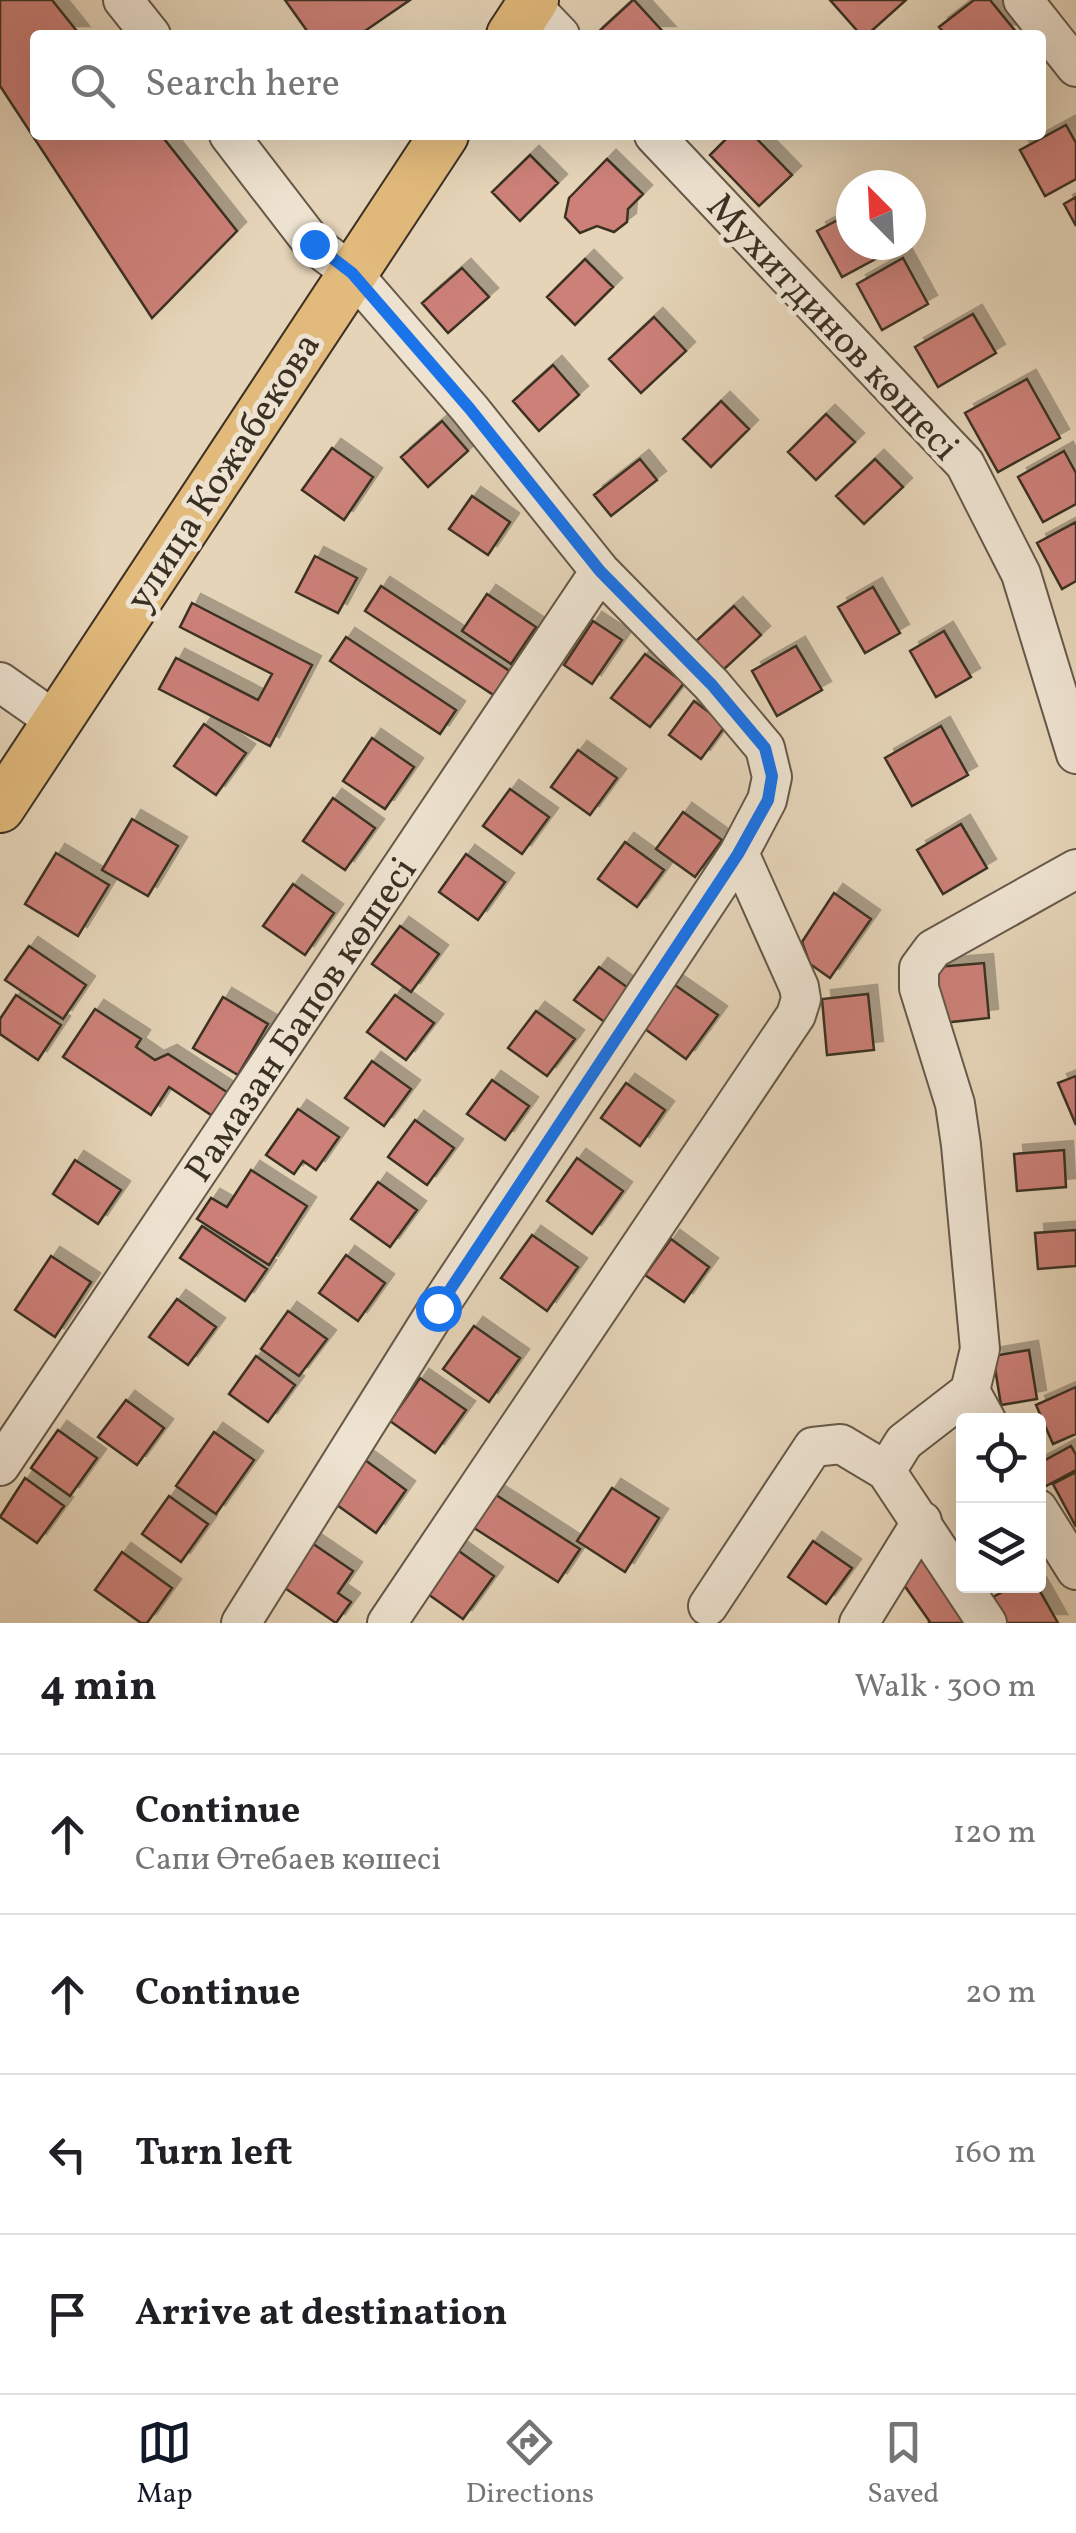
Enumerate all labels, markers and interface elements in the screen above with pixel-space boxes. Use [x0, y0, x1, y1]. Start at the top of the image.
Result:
search box [30, 30, 1046, 140]
icon: search [65, 58, 120, 113]
text: Search here [145, 59, 340, 112]
north arrow [836, 170, 926, 260]
street label: Мухитдинов көшесі [693, 183, 970, 474]
route end [292, 222, 338, 268]
street label: улица Кожабекова [115, 323, 335, 623]
street label: Рамазан Бапов көшесі [174, 848, 432, 1194]
route start [416, 1286, 462, 1332]
map controls [956, 1413, 1046, 1593]
button: locate [956, 1413, 1046, 1503]
button: layers [956, 1503, 1046, 1593]
text: 4 min [40, 1659, 157, 1718]
text: Walk · 300 m [855, 1666, 1036, 1710]
text: Continue [135, 1786, 300, 1839]
icon: ahead [40, 1807, 95, 1862]
text: 120 m [953, 1812, 1036, 1856]
text: Сапи Өтебаев көшесі [135, 1839, 441, 1883]
icon: ahead [40, 1967, 95, 2022]
text: Continue [135, 1968, 300, 2021]
text: 20 m [965, 1972, 1036, 2016]
icon: left [40, 2127, 95, 2182]
text: Turn left [135, 2128, 292, 2181]
text: 160 m [953, 2132, 1036, 2176]
icon: arrive [40, 2287, 95, 2342]
text: Arrive at destination [135, 2288, 508, 2341]
tab: Map [137, 2415, 193, 2514]
tab: Directions [466, 2415, 594, 2514]
tab: Saved [867, 2415, 939, 2514]

